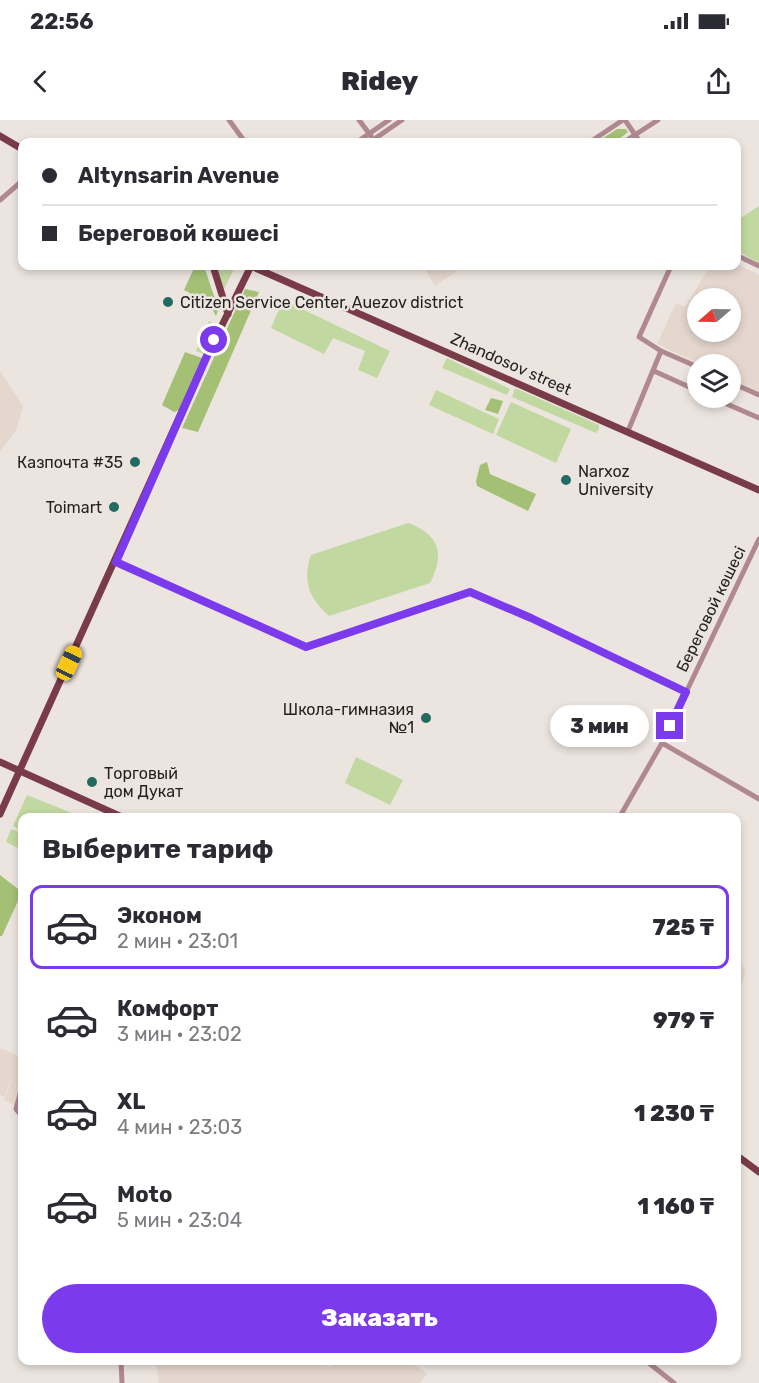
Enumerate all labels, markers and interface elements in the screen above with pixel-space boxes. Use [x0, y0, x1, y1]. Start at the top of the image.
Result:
text: 22:56 [30, 8, 94, 35]
icon: back [24, 65, 57, 98]
text: Ridey [341, 65, 418, 97]
icon: share [702, 65, 735, 98]
text: Altynsarin Avenue [78, 162, 279, 189]
text: Береговой көшесі [78, 220, 279, 247]
north arrow [687, 288, 741, 342]
map controls [687, 288, 741, 408]
place label: Citizen Service Center, Auezov district [180, 293, 463, 312]
marker: Citizen Service Center, Auezov district [161, 295, 175, 309]
route start [200, 326, 227, 353]
street label: Zhandosov street [448, 329, 574, 399]
button: layers [687, 354, 741, 408]
place label: Казпочта #35 [17, 453, 123, 472]
marker: Казпочта #35 [128, 455, 142, 469]
place label: Narxoz University [578, 462, 654, 499]
marker: Narxoz University [559, 473, 573, 487]
place label: Toimart [46, 498, 102, 517]
marker: Toimart [107, 500, 121, 514]
street label: Береговой көшесі [672, 543, 750, 675]
car [53, 643, 85, 683]
place label: Школа-гимназия №1 [283, 700, 414, 737]
callout: 3 мин [550, 705, 649, 747]
marker: Школа-гимназия №1 [419, 711, 433, 725]
route end [656, 712, 683, 739]
text: 3 мин [570, 714, 629, 738]
place label: Торговый дом Дукат [104, 764, 183, 801]
marker: Торговый дом Дукат [85, 775, 99, 789]
text: Выберите тариф [42, 833, 273, 865]
icon: car [45, 900, 99, 954]
text: Эконом [117, 902, 202, 929]
text: 725 ₸ [652, 914, 714, 941]
text: 2 мин · 23:01 [117, 929, 238, 953]
icon: car [45, 993, 99, 1047]
text: Комфорт [117, 995, 218, 1022]
text: 979 ₸ [653, 1007, 714, 1034]
text: 3 мин · 23:02 [117, 1022, 242, 1046]
icon: car [45, 1086, 99, 1140]
text: XL [117, 1088, 145, 1115]
text: 1 230 ₸ [634, 1100, 714, 1127]
text: 4 мин · 23:03 [117, 1115, 242, 1139]
icon: car [45, 1179, 99, 1233]
text: Moto [117, 1181, 172, 1208]
text: 1 160 ₸ [638, 1193, 714, 1220]
text: 5 мин · 23:04 [117, 1208, 242, 1232]
button: Заказать [42, 1284, 717, 1353]

